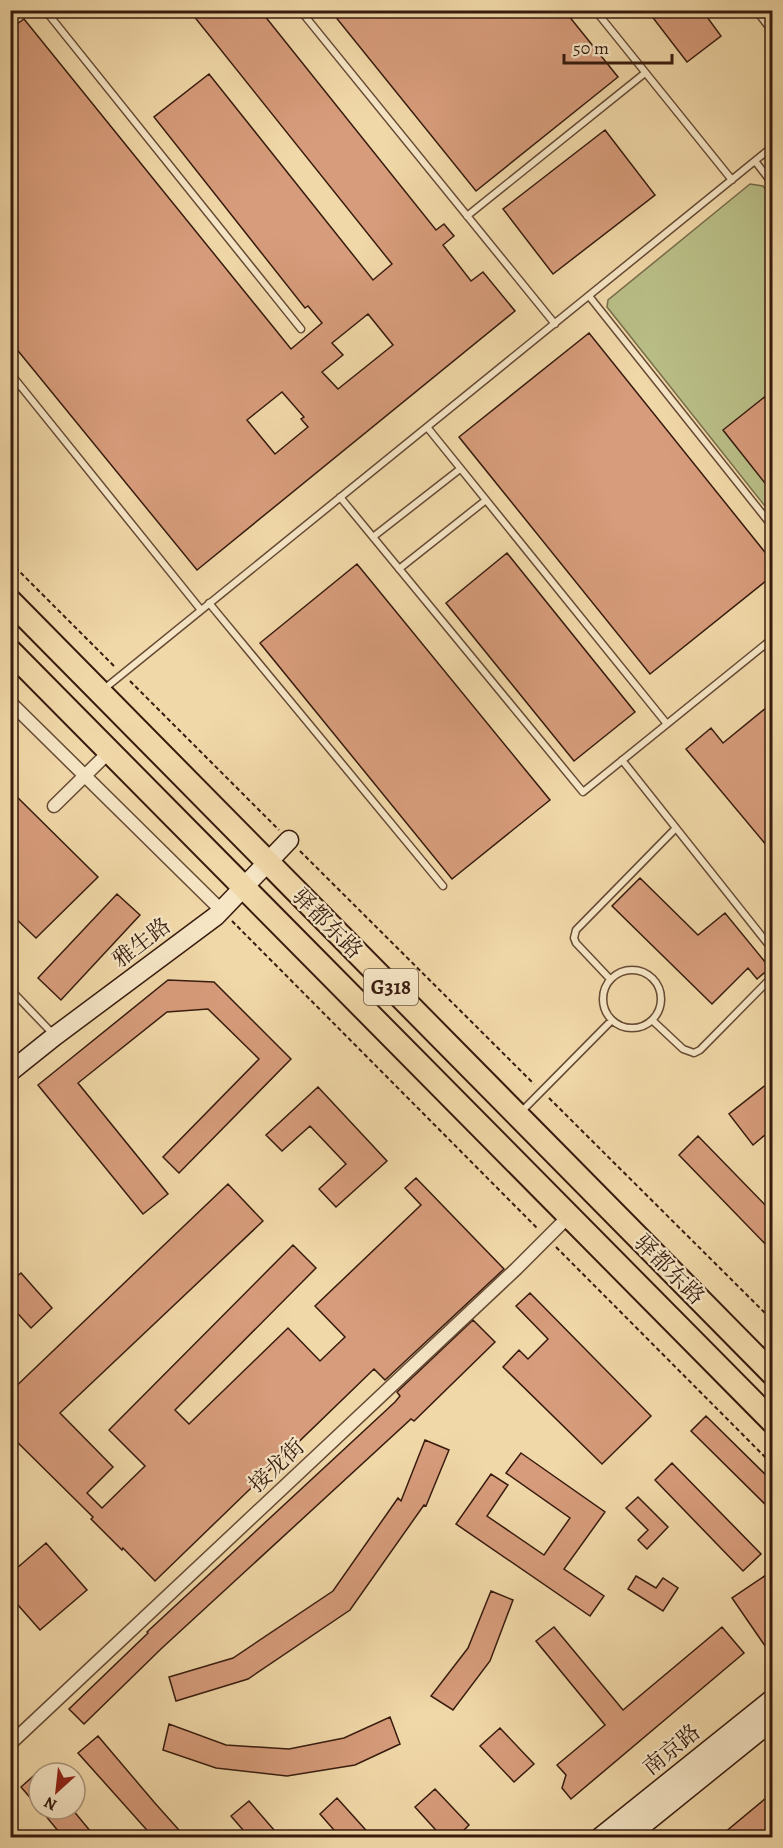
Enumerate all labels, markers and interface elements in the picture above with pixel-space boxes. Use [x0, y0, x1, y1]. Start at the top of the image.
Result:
scale bar [564, 27, 672, 65]
text: 50 m [573, 36, 609, 60]
street label: 驿都东路 [286, 882, 369, 965]
street label: 雅生路 [106, 911, 177, 975]
road number: G318 [364, 969, 418, 1005]
street label: 驿都东路 [628, 1228, 711, 1311]
street label: 接龙街 [242, 1432, 311, 1499]
street label: 南京路 [637, 1717, 707, 1782]
north arrow [27, 1761, 87, 1821]
text: N [40, 1791, 61, 1816]

